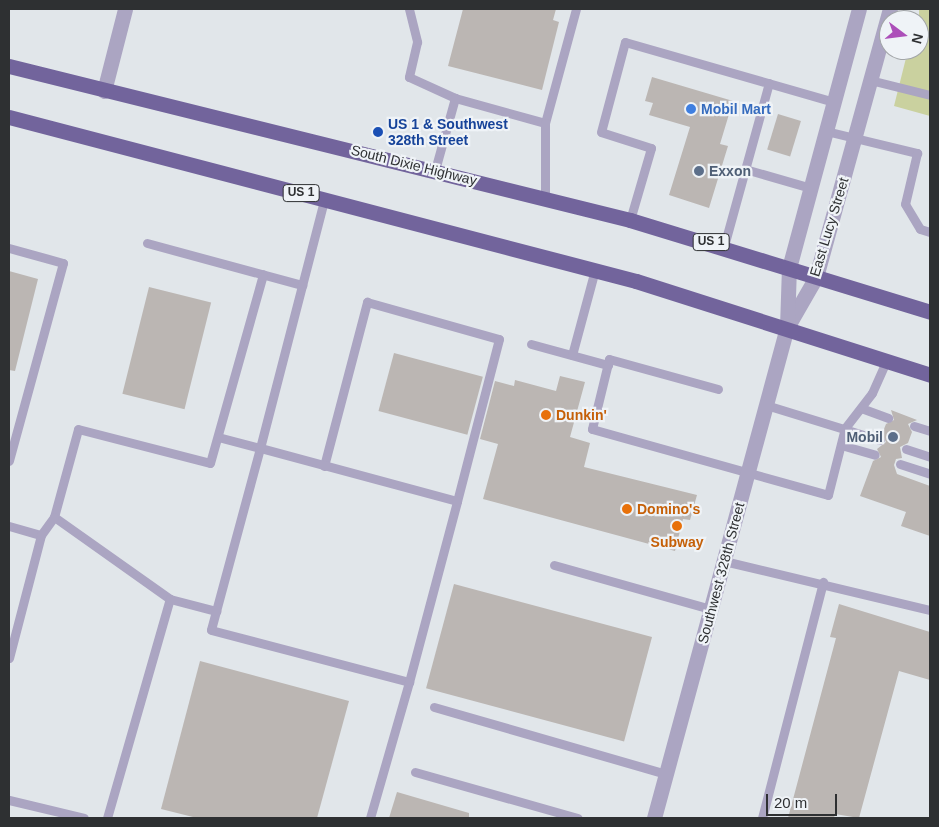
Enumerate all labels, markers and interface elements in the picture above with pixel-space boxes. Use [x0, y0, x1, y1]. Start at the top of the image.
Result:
north arrow [879, 10, 929, 60]
text: N [908, 32, 927, 46]
place label: Mobil Mart [701, 101, 771, 117]
marker: Mobil Mart [685, 103, 697, 115]
place label: US 1 & Southwest 328th Street [388, 116, 508, 148]
marker: US 1 & Southwest 328th Street [372, 126, 384, 138]
street label: South Dixie Highway [349, 141, 479, 189]
place label: Exxon [709, 163, 751, 179]
marker: Exxon [693, 165, 705, 177]
street label: East Lucy Street [806, 175, 852, 279]
road number: US 1 [282, 184, 320, 202]
road number: US 1 [692, 232, 730, 252]
place label: Dunkin' [556, 407, 607, 423]
marker: Dunkin' [540, 409, 552, 421]
place label: Mobil [846, 429, 883, 445]
marker: Mobil [887, 431, 899, 443]
place label: Domino's [637, 501, 700, 517]
street label: Southwest 328th Street [694, 501, 748, 645]
marker: Domino's [621, 503, 633, 515]
marker: Subway [671, 520, 683, 532]
place label: Subway [651, 534, 703, 550]
scale bar [769, 784, 840, 816]
text: 20 m [774, 794, 807, 811]

